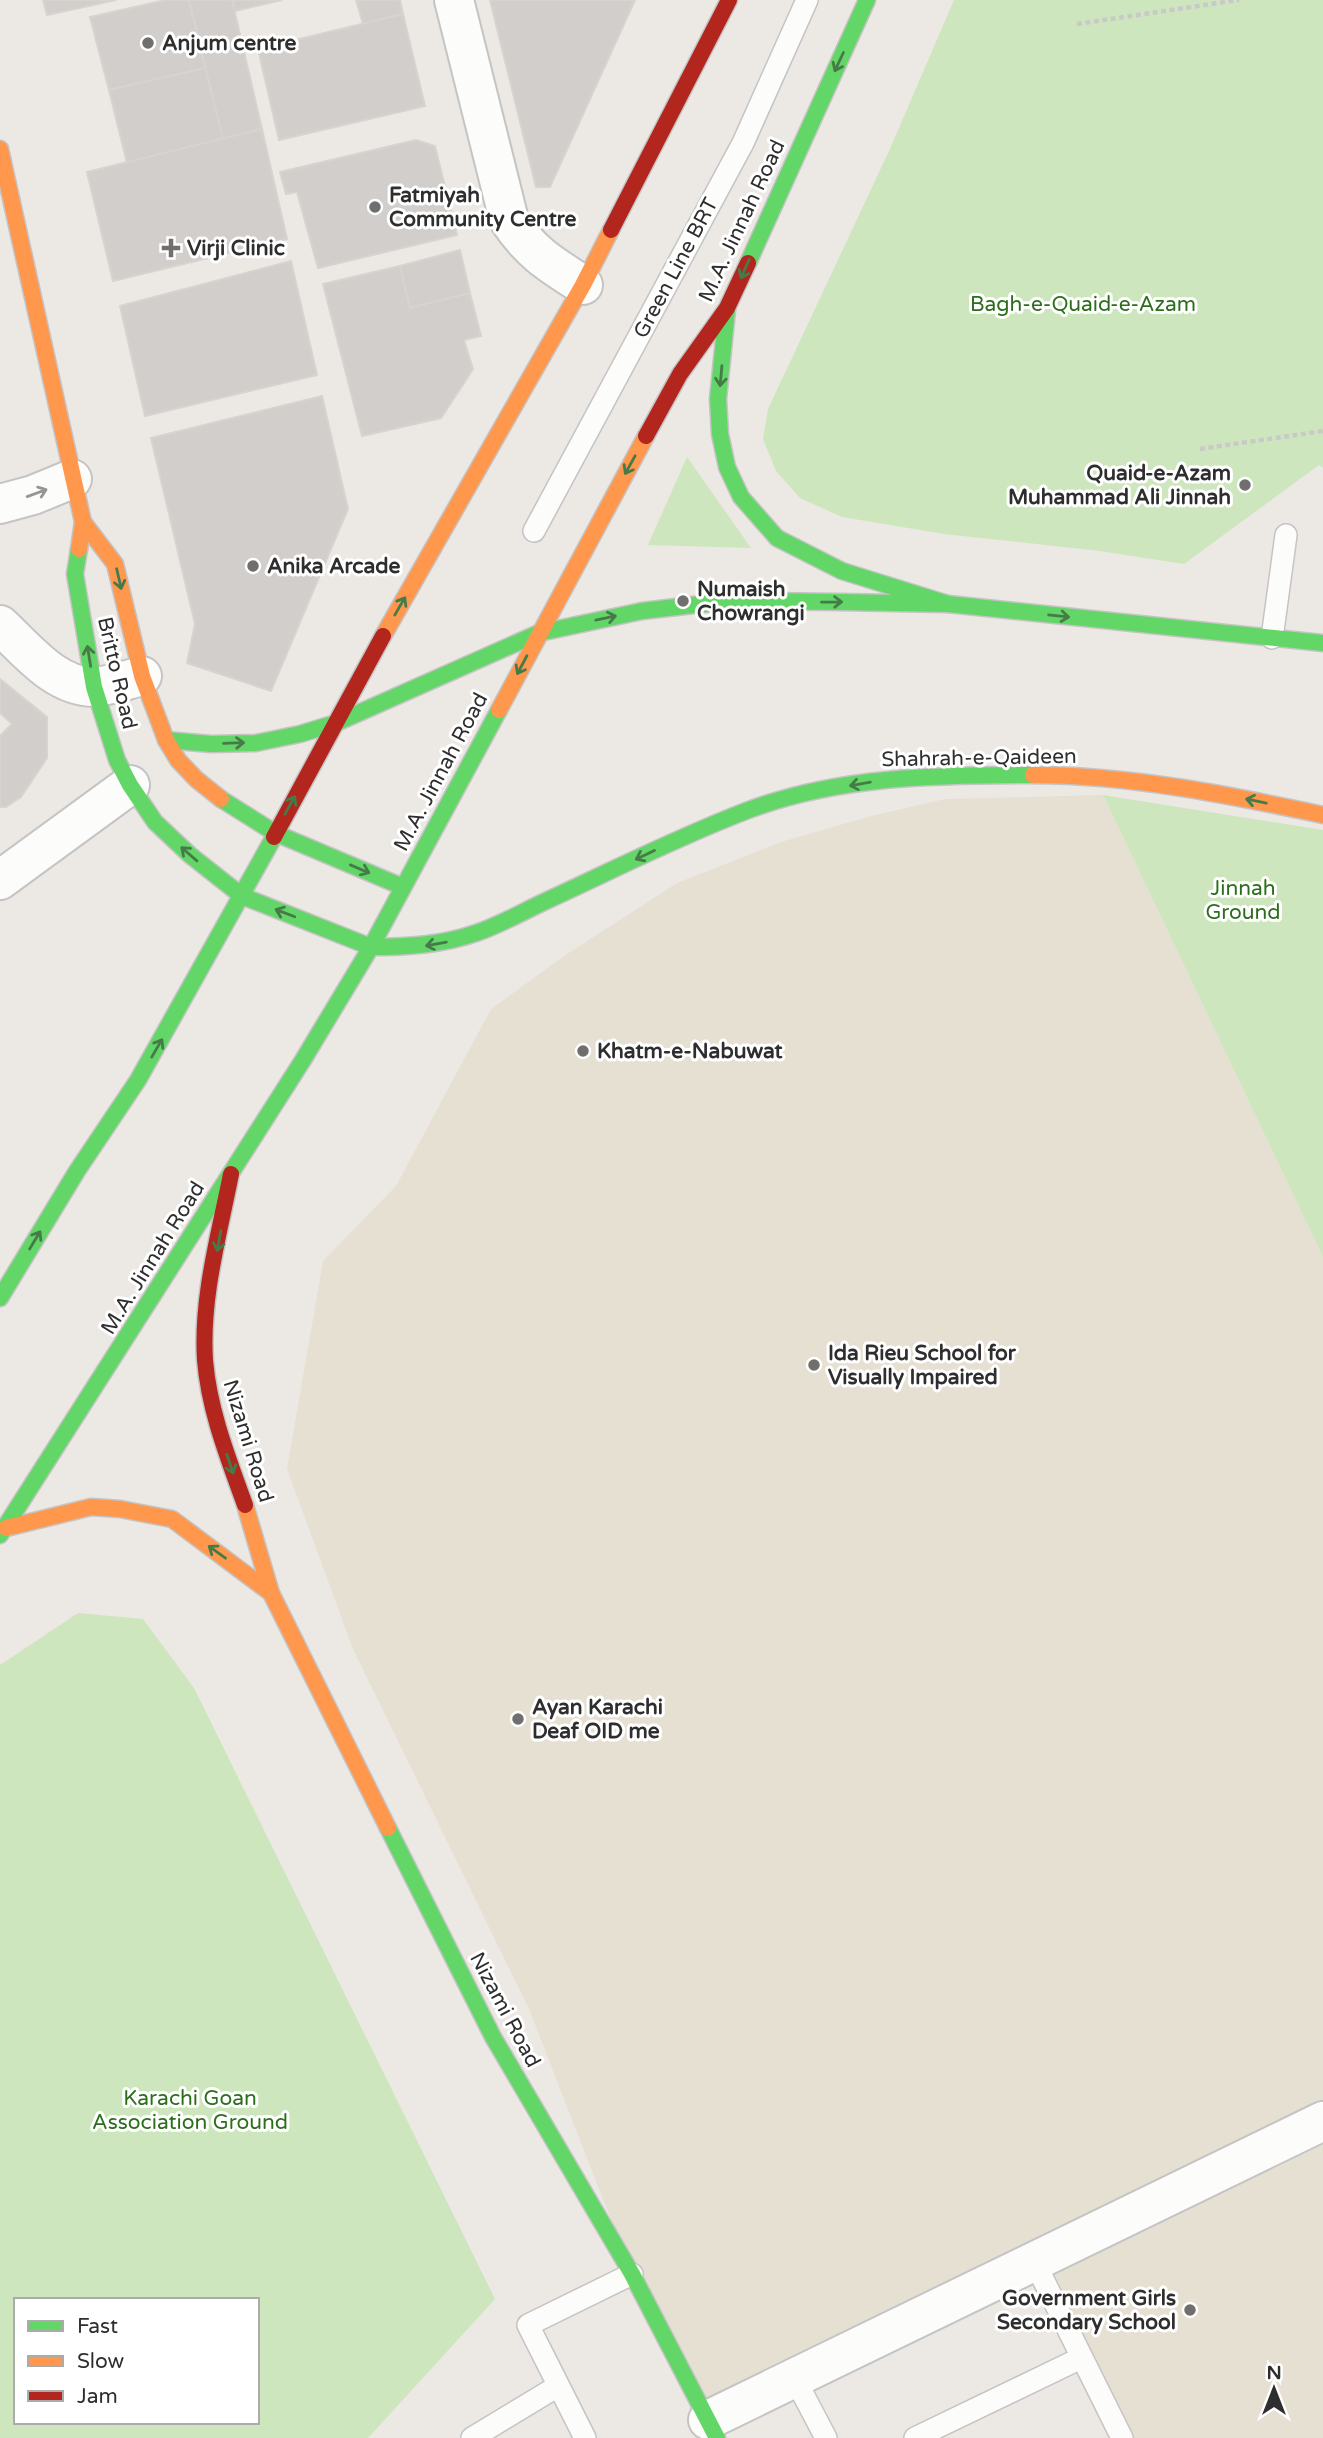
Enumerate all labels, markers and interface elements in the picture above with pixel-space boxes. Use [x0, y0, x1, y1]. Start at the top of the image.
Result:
place label: Anjum centre [162, 31, 296, 56]
marker: Anjum centre [140, 35, 156, 51]
one-way arrow [831, 51, 845, 72]
street label: M.A. Jinnah Road [694, 136, 790, 306]
place label: Fatmiyah Community Centre [389, 183, 576, 232]
street label: Green Line BRT [628, 193, 724, 342]
marker: Fatmiyah Community Centre [367, 199, 383, 215]
place label: Virji Clinic [187, 236, 285, 261]
marker: Virji Clinic [161, 238, 181, 258]
one-way arrow [738, 258, 751, 279]
park label: Bagh-e-Quaid-e-Azam [970, 292, 1196, 317]
one-way arrow [714, 364, 727, 387]
one-way arrow [623, 454, 636, 475]
place label: Quaid-e-Azam Muhammad Ali Jinnah [1008, 461, 1231, 510]
marker: Quaid-e-Azam Muhammad Ali Jinnah [1237, 477, 1253, 493]
one-way arrow [25, 486, 47, 498]
place label: Anika Arcade [267, 554, 401, 579]
marker: Anika Arcade [245, 558, 261, 574]
one-way arrow [113, 567, 126, 590]
place label: Numaish Chowrangi [697, 577, 805, 626]
marker: Numaish Chowrangi [675, 593, 691, 609]
one-way arrow [820, 595, 843, 609]
one-way arrow [393, 597, 407, 617]
one-way arrow [1047, 609, 1070, 622]
one-way arrow [594, 611, 617, 625]
street label: Britto Road [92, 614, 142, 732]
one-way arrow [82, 645, 95, 668]
one-way arrow [514, 654, 528, 675]
street label: M.A. Jinnah Road [389, 689, 493, 855]
one-way arrow [222, 737, 245, 750]
street label: Shahrah-e-Qaideen [881, 744, 1077, 772]
one-way arrow [849, 777, 871, 791]
one-way arrow [1245, 793, 1268, 807]
one-way arrow [283, 796, 297, 816]
one-way arrow [180, 846, 198, 862]
one-way arrow [635, 849, 656, 862]
one-way arrow [349, 863, 371, 876]
park label: Jinnah Ground [1205, 876, 1281, 925]
one-way arrow [275, 905, 296, 918]
one-way arrow [425, 938, 448, 951]
one-way arrow [150, 1038, 164, 1058]
place label: Khatm-e-Nabuwat [597, 1039, 783, 1064]
marker: Khatm-e-Nabuwat [575, 1043, 591, 1059]
street label: M.A. Jinnah Road [96, 1177, 210, 1339]
one-way arrow [211, 1229, 225, 1252]
one-way arrow [29, 1230, 43, 1250]
place label: Ida Rieu School for Visually Impaired [828, 1341, 1017, 1390]
marker: Ida Rieu School for Visually Impaired [806, 1357, 822, 1373]
street label: Nizami Road [217, 1377, 279, 1505]
one-way arrow [225, 1453, 237, 1475]
one-way arrow [208, 1544, 227, 1559]
place label: Ayan Karachi Deaf OID me [532, 1695, 663, 1744]
marker: Ayan Karachi Deaf OID me [510, 1711, 526, 1727]
street label: Nizami Road [464, 1948, 546, 2072]
park label: Karachi Goan Association Ground [92, 2086, 288, 2135]
place label: Government Girls Secondary School [997, 2286, 1176, 2335]
legend [14, 2298, 259, 2424]
marker: Government Girls Secondary School [1182, 2302, 1198, 2318]
text: Fast [77, 2314, 118, 2339]
text: Slow [77, 2349, 125, 2374]
north arrow [1239, 2354, 1309, 2424]
text: N [1266, 2362, 1282, 2384]
text: Jam [77, 2384, 118, 2409]

